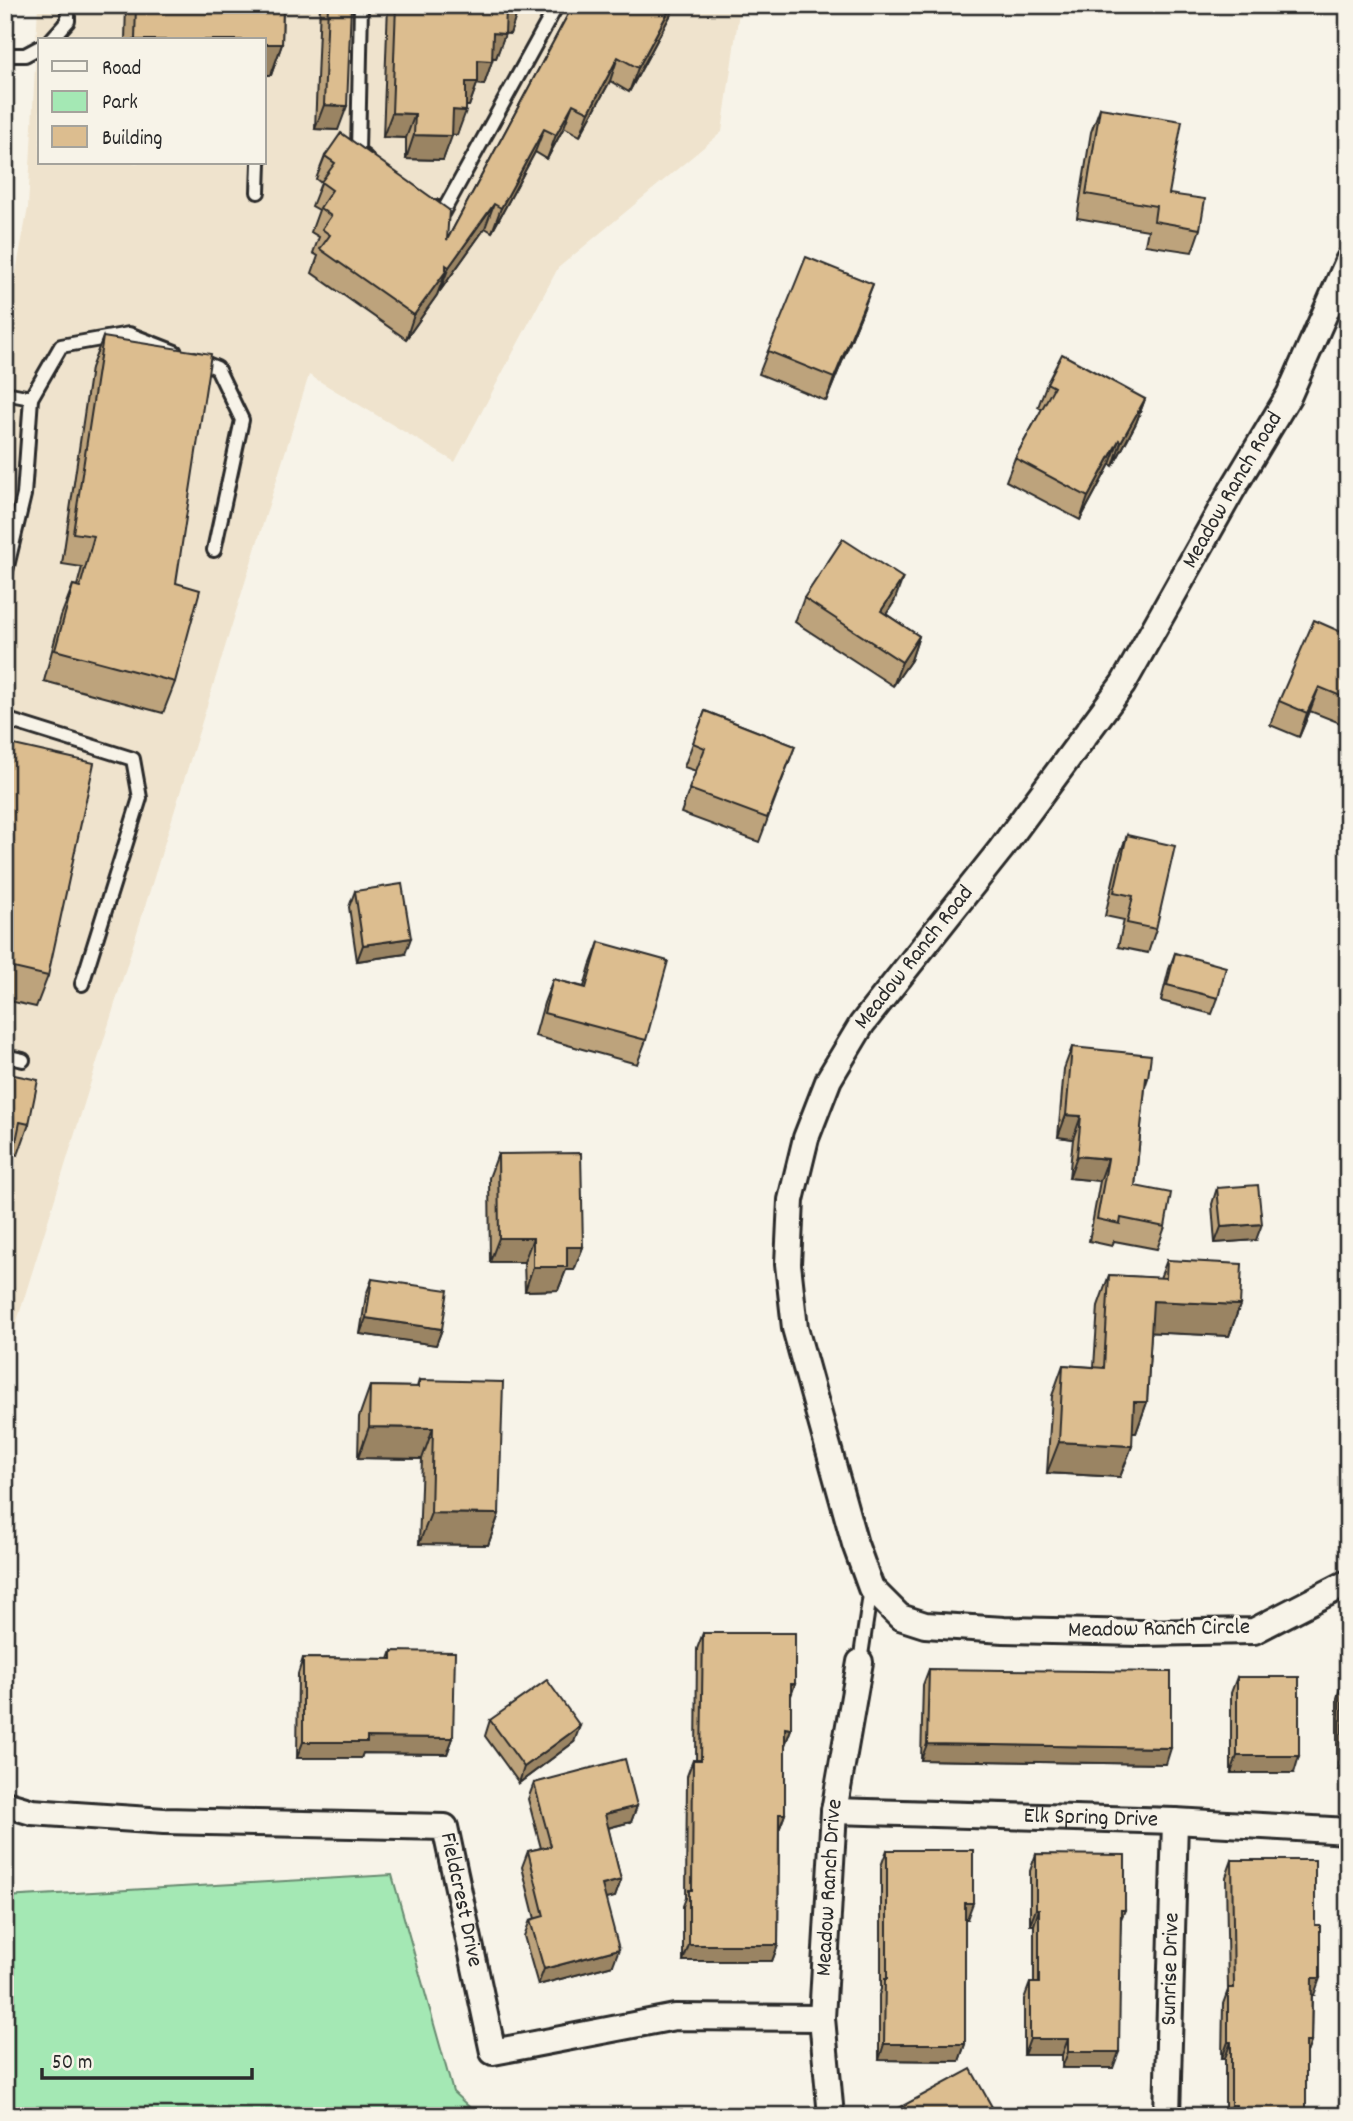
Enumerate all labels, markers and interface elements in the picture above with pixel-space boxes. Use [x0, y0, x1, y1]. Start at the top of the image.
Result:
legend [38, 38, 266, 164]
text: Road [102, 55, 141, 85]
text: Park [102, 89, 138, 119]
text: Building [102, 125, 162, 155]
street label: Meadow Ranch Road [1175, 406, 1292, 575]
street label: Meadow Ranch Road [847, 879, 982, 1037]
street label: Meadow Ranch Circle [1068, 1612, 1250, 1648]
street label: Meadow Ranch Drive [808, 1796, 852, 1977]
street label: Elk Spring Drive [1023, 1800, 1159, 1837]
street label: Fieldcrest Drive [430, 1830, 491, 1970]
street label: Sunrise Drive [1153, 1912, 1189, 2026]
scale bar [42, 2037, 252, 2081]
text: 50 m [52, 2049, 92, 2079]

